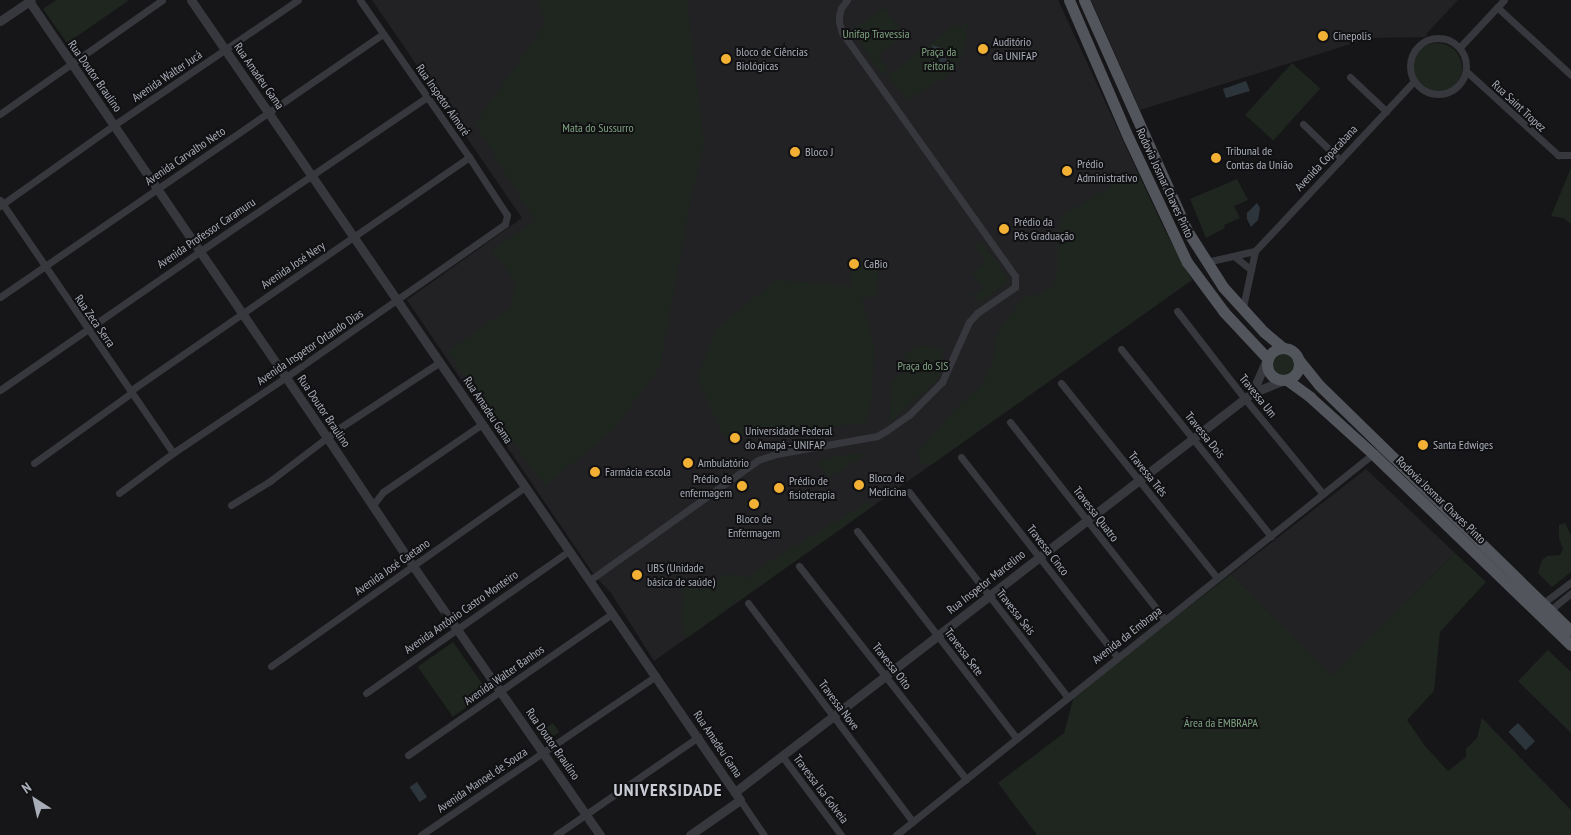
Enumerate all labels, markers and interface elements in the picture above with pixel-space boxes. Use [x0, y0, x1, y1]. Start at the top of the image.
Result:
park label: Unifap Travessia [842, 27, 910, 41]
place label: Cinepolis [1333, 29, 1371, 43]
marker: Cinepolis [1317, 30, 1329, 42]
place label: Auditório da UNIFAP [993, 35, 1037, 63]
street label: Rua Doutor Braulino [65, 37, 125, 115]
street label: Rua Amadeu Gama [231, 40, 287, 112]
marker: Auditório da UNIFAP [977, 43, 989, 55]
place label: bloco de Ciências Biológicas [736, 45, 808, 73]
park label: Praça da reitoria [922, 45, 956, 73]
street label: Avenida Walter Jucá [129, 47, 205, 105]
marker: bloco de Ciências Biológicas [720, 53, 732, 65]
street label: Rua Inspetor Aimoré [413, 61, 473, 139]
street label: Rua Saint Tropez [1489, 77, 1549, 135]
park label: Mata do Sussurro [562, 121, 634, 135]
street label: Avenida Copacabana [1292, 122, 1360, 194]
street label: Avenida Carvalho Neto [142, 124, 228, 188]
street label: Rodovia Josmar Chaves Pinto [1133, 126, 1197, 240]
place label: Tribunal de Contas da União [1226, 144, 1293, 172]
place label: Bloco J [805, 145, 833, 159]
marker: Bloco J [789, 146, 801, 158]
marker: Tribunal de Contas da União [1210, 152, 1222, 164]
place label: Prédio Administrativo [1077, 157, 1137, 185]
marker: Prédio Administrativo [1061, 165, 1073, 177]
street label: Avenida Professor Caramuru [154, 195, 258, 271]
place label: Prédio da Pós Graduação [1014, 215, 1074, 243]
marker: Prédio da Pós Graduação [998, 223, 1010, 235]
street label: Avenida José Nery [258, 238, 328, 292]
place label: CaBio [864, 257, 888, 271]
marker: CaBio [848, 258, 860, 270]
street label: Rua Zeca Serra [72, 292, 118, 350]
street label: Avenida Inspetor Orlando Dias [254, 306, 366, 388]
park label: Praça do SIS [898, 359, 948, 373]
street label: Travessa Um [1236, 371, 1280, 421]
street label: Rua Doutor Braulino [295, 372, 353, 450]
street label: Rua Amadeu Gama [460, 374, 516, 446]
street label: Travessa Dois [1182, 409, 1228, 461]
place label: Universidade Federal do Amapá - UNIFAP [745, 424, 832, 452]
marker: Universidade Federal do Amapá - UNIFAP [729, 432, 741, 444]
place label: Santa Edwiges [1433, 438, 1493, 452]
marker: Santa Edwiges [1417, 439, 1429, 451]
street label: Travessa Três [1125, 448, 1171, 500]
street label: Rodovia Josmar Chaves Pinto [1393, 453, 1489, 547]
place label: Ambulatório [698, 456, 749, 470]
marker: Ambulatório [682, 457, 694, 469]
place label: Farmácia escola [605, 465, 671, 479]
marker: Farmácia escola [589, 466, 601, 478]
place label: Bloco de Medicina [869, 471, 906, 499]
place label: Prédio de enfermagem [680, 472, 732, 500]
place label: Prédio de fisioterapia [789, 474, 835, 502]
marker: Bloco de Medicina [853, 479, 865, 491]
marker: Prédio de enfermagem [736, 480, 748, 492]
marker: Prédio de fisioterapia [773, 482, 785, 494]
street label: Travessa Quatro [1070, 484, 1122, 544]
marker: Bloco de Enfermagem [748, 498, 760, 510]
place label: Bloco de Enfermagem [728, 512, 780, 540]
street label: Travessa Cinco [1024, 522, 1072, 578]
street label: Avenida José Caetano [352, 536, 432, 598]
street label: Rua Inspetor Marcelino [944, 547, 1028, 617]
place label: UBS (Unidade básica de saúde) [647, 561, 715, 589]
street label: Avenida Antônio Castro Monteiro [401, 567, 521, 657]
marker: UBS (Unidade básica de saúde) [631, 569, 643, 581]
street label: Travessa Seis [994, 586, 1038, 638]
street label: Avenida da Embrapa [1089, 603, 1165, 667]
street label: Travessa Sete [941, 625, 987, 679]
street label: Travessa Oito [869, 640, 915, 692]
street label: Avenida Walter Banhos [461, 642, 547, 708]
street label: Travessa Nove [816, 677, 862, 733]
street label: Rua Doutor Braulino [523, 705, 583, 783]
street label: Rua Amadeu Gama [690, 708, 746, 780]
park label: Área da EMBRAPA [1184, 716, 1258, 730]
street label: Avenida Manoel de Souza [434, 744, 530, 816]
street label: Travessa Isa Golveia [790, 752, 852, 826]
north arrow [10, 775, 60, 825]
text: N [18, 778, 35, 797]
district label: UNIVERSIDADE [612, 779, 724, 801]

